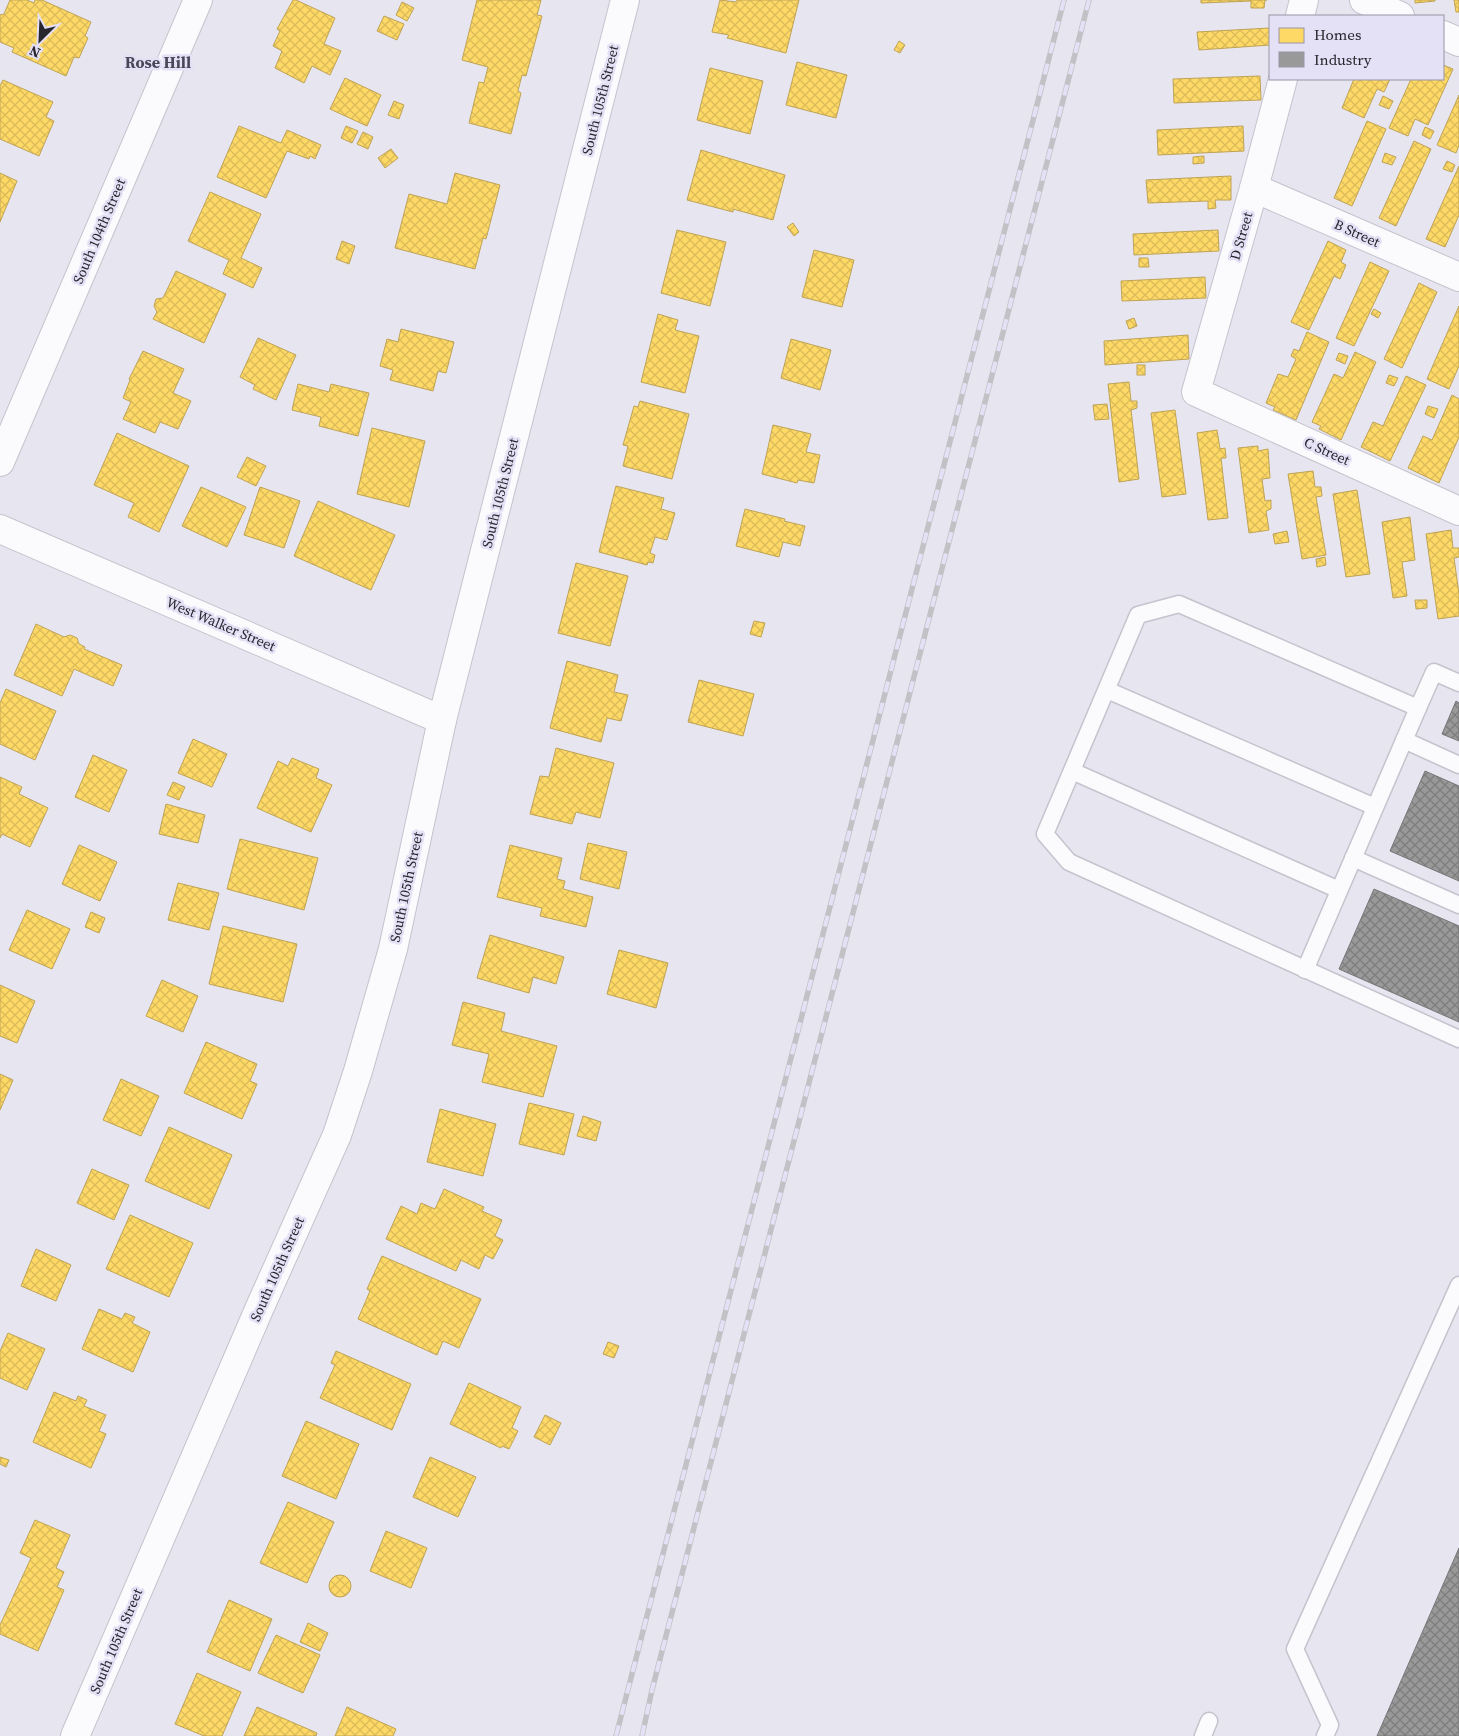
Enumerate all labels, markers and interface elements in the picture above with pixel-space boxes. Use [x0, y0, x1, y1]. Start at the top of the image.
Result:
north arrow [15, 15, 65, 65]
legend [1269, 15, 1444, 80]
text: Homes [1314, 24, 1361, 45]
text: N [26, 41, 43, 63]
street label: South 105th Street [577, 43, 623, 157]
text: Industry [1314, 49, 1372, 70]
district label: Rose Hill [125, 51, 191, 73]
street label: South 104th Street [68, 175, 130, 287]
street label: D Street [1225, 209, 1258, 263]
street label: B Street [1331, 214, 1384, 252]
street label: C Street [1301, 432, 1354, 470]
street label: South 105th Street [477, 436, 523, 550]
street label: West Walker Street [163, 592, 279, 656]
street label: South 105th Street [385, 829, 428, 944]
street label: South 105th Street [245, 1213, 309, 1324]
street label: South 105th Street [85, 1585, 147, 1697]

